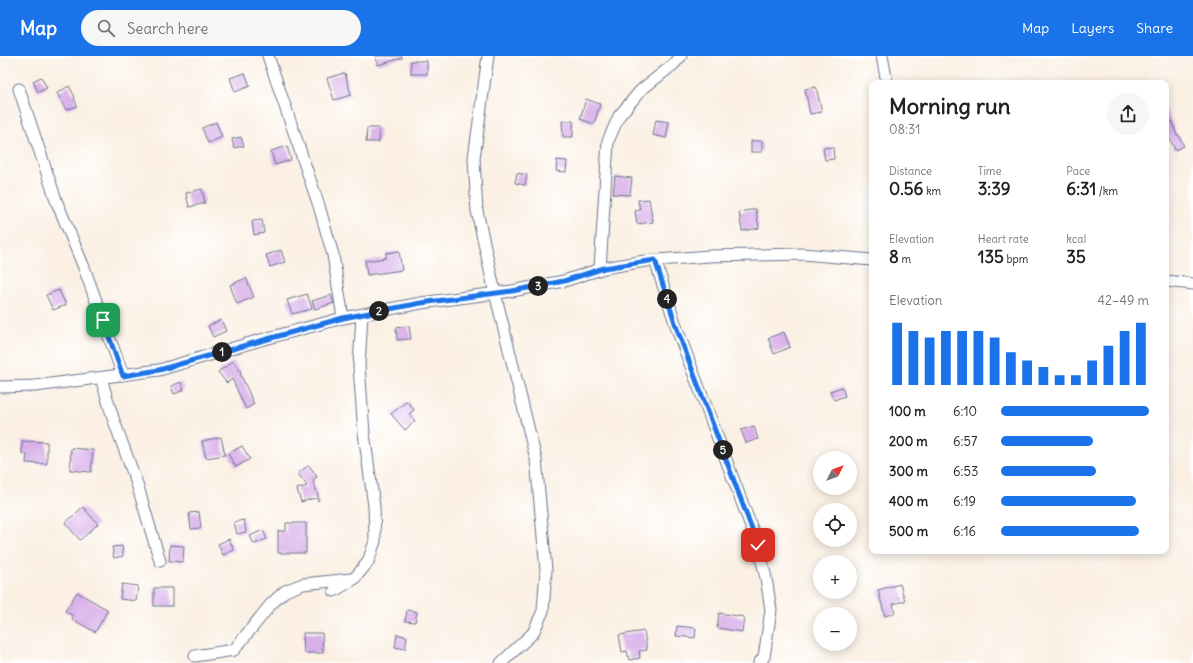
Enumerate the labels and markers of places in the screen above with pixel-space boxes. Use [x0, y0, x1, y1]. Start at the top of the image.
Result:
pin: 3 [528, 276, 548, 296]
pin: 4 [657, 289, 677, 309]
pin: 2 [369, 301, 389, 321]
pin [86, 303, 120, 337]
pin: 1 [212, 342, 232, 362]
pin: 5 [713, 440, 733, 460]
pin [741, 528, 775, 562]

